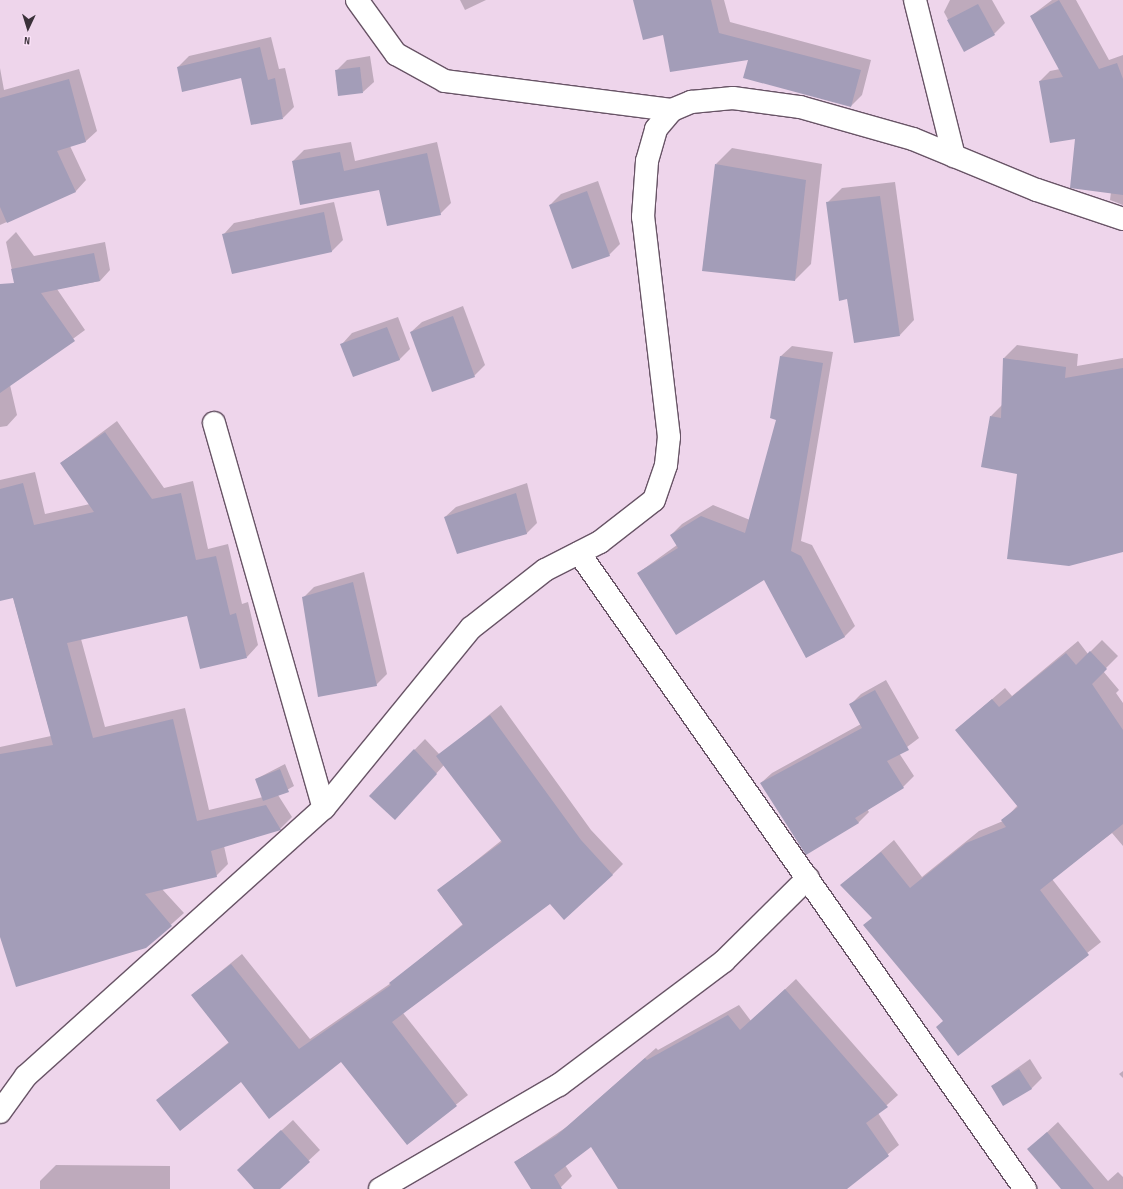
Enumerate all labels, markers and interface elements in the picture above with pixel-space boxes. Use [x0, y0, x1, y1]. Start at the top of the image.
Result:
north arrow [8, 8, 48, 48]
text: N [24, 34, 31, 47]

